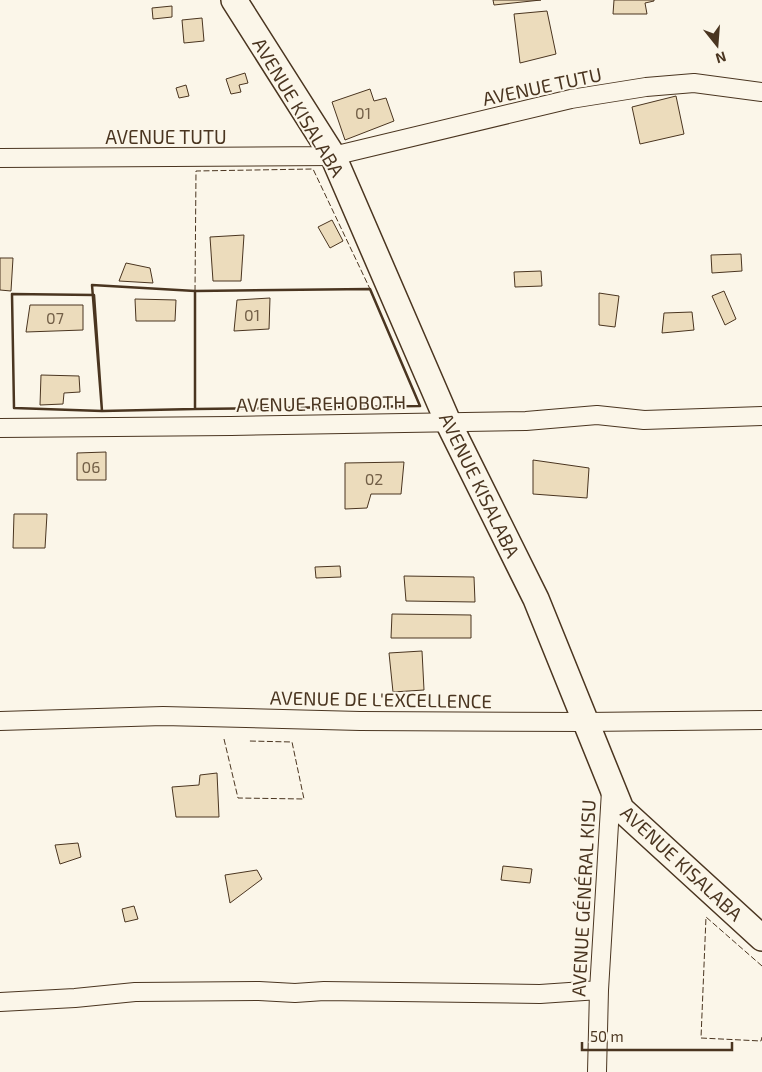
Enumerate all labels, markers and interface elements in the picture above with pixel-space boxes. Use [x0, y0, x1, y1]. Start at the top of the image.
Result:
north arrow [692, 20, 742, 70]
street label: AVENUE KISALABA [248, 33, 350, 181]
text: N [714, 48, 728, 68]
street label: AVENUE TUTU [480, 62, 604, 110]
house number: 01 [355, 103, 371, 122]
street label: AVENUE TUTU [105, 125, 227, 148]
house number: 01 [244, 305, 260, 324]
house number: 07 [46, 308, 64, 327]
street label: AVENUE REHOBOTH [236, 390, 406, 416]
street label: AVENUE KISALABA [435, 409, 525, 561]
house number: 06 [82, 457, 100, 476]
house number: 02 [365, 469, 383, 488]
street label: AVENUE DE L'EXCELLENCE [270, 686, 492, 712]
street label: AVENUE GÉNÉRAL KISU [566, 799, 600, 997]
street label: AVENUE KISALABA [616, 801, 748, 925]
scale bar [582, 1020, 732, 1052]
text: 50 m [590, 1027, 624, 1045]

